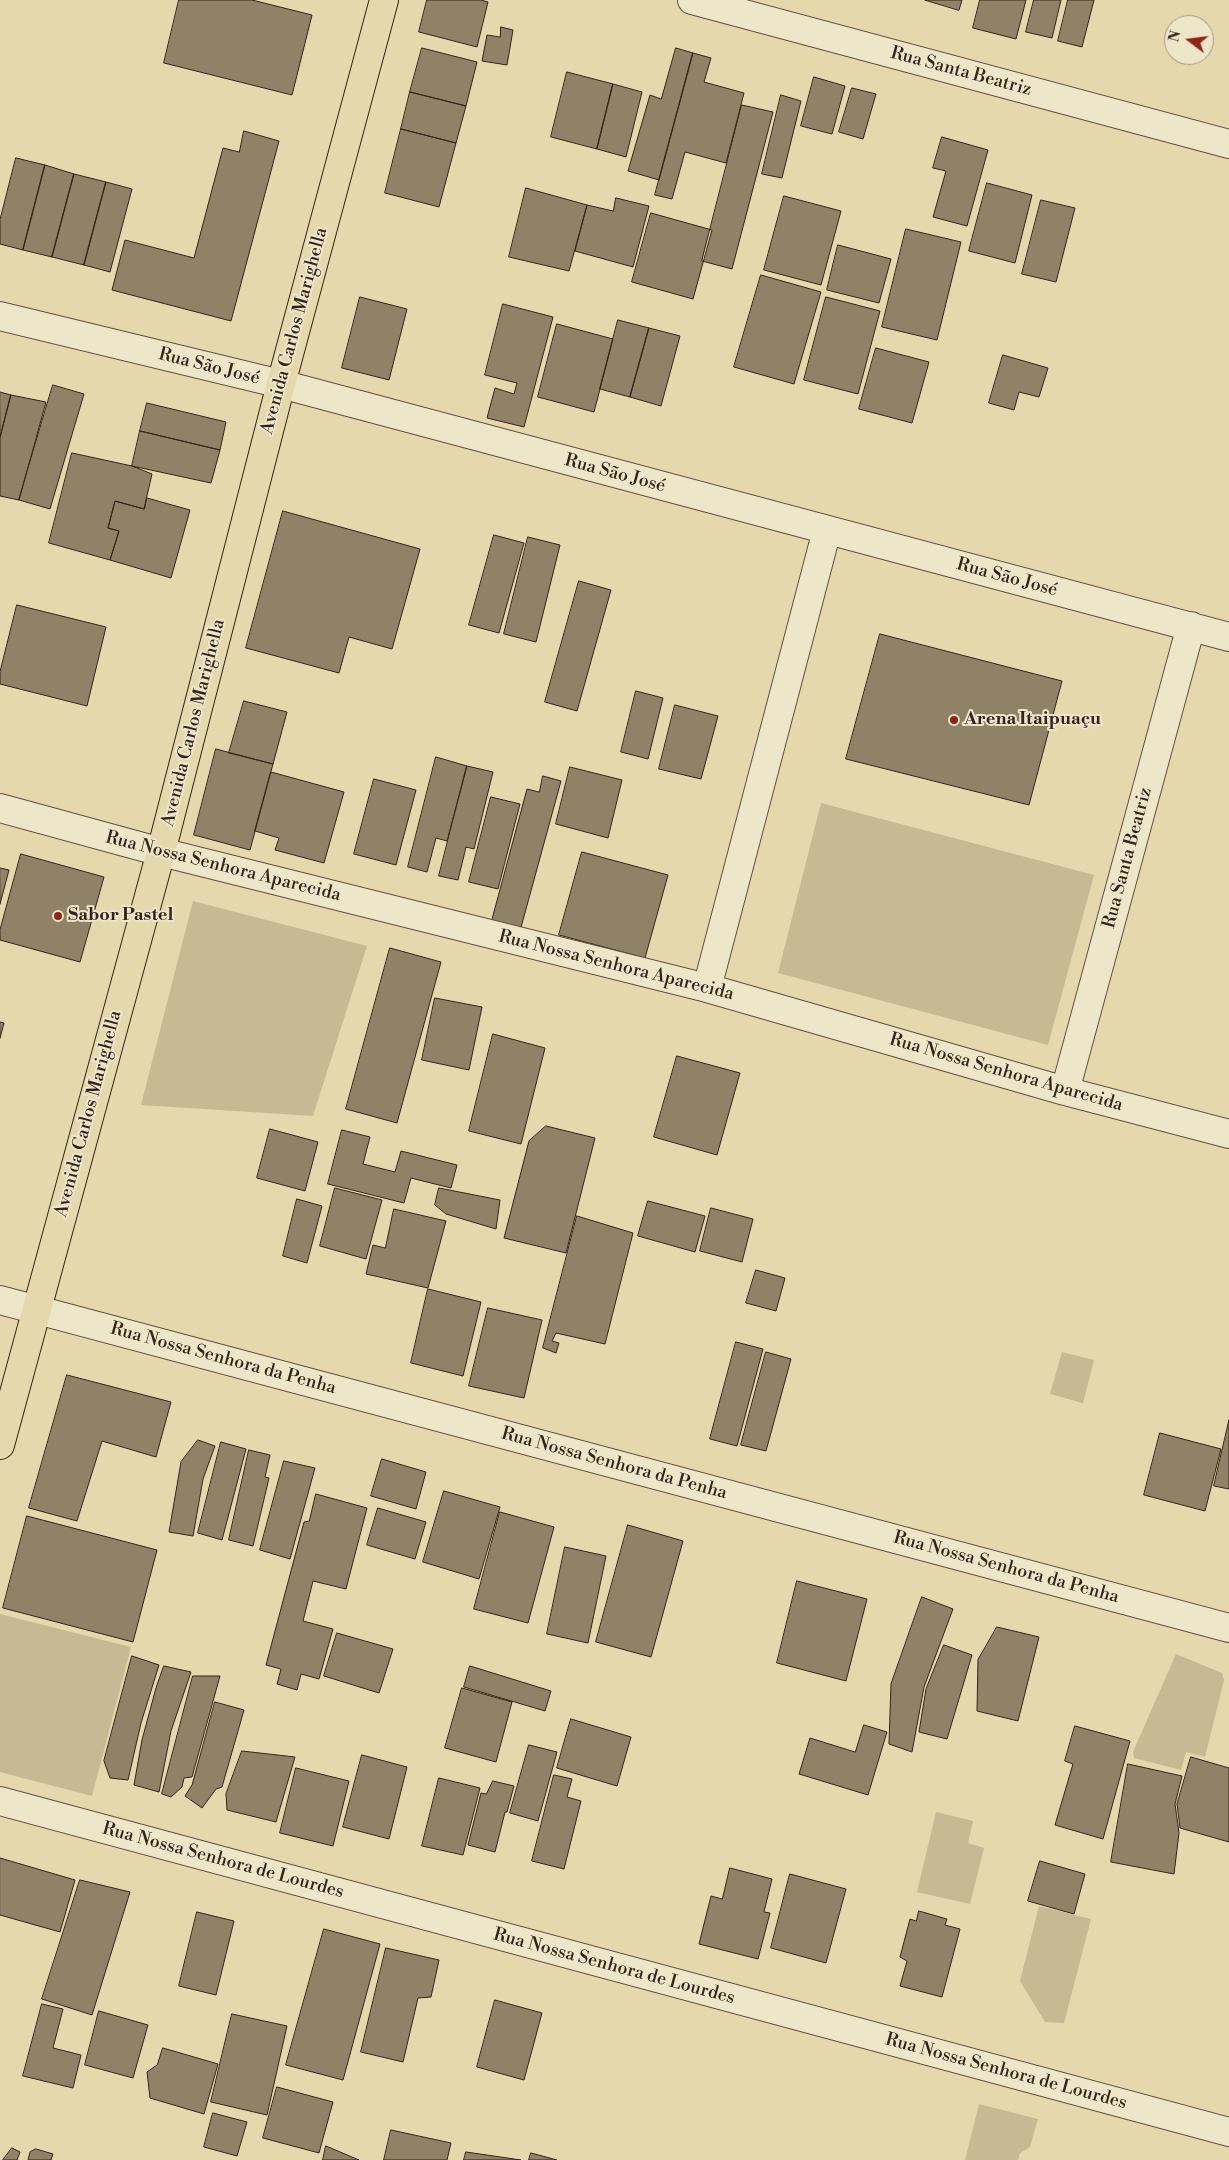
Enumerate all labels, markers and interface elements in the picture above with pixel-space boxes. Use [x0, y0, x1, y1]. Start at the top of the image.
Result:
north arrow [1164, 15, 1214, 65]
text: N [1165, 29, 1186, 44]
street label: Rua Santa Beatriz [888, 43, 1034, 101]
street label: Avenida Carlos Marighella [257, 225, 333, 437]
street label: Rua São José [156, 344, 262, 390]
street label: Rua São José [562, 450, 668, 498]
street label: Rua São José [954, 554, 1060, 602]
street label: Avenida Carlos Marighella [158, 617, 230, 829]
place label: Arena Itaipuaçu [964, 709, 1101, 731]
marker: Arena Itaipuaçu [948, 714, 960, 726]
street label: Rua Santa Beatriz [1099, 785, 1157, 931]
street label: Rua Nossa Senhora Aparecida [103, 827, 343, 907]
place label: Sabor Pastel [68, 905, 173, 927]
marker: Sabor Pastel [52, 910, 64, 922]
street label: Rua Nossa Senhora Aparecida [496, 926, 736, 1006]
street label: Avenida Carlos Marighella [51, 1008, 127, 1220]
street label: Rua Nossa Senhora Aparecida [887, 1029, 1125, 1117]
street label: Rua Nossa Senhora da Penha [108, 1318, 338, 1400]
street label: Rua Nossa Senhora da Penha [499, 1423, 729, 1505]
street label: Rua Nossa Senhora da Penha [891, 1527, 1121, 1609]
street label: Rua Nossa Senhora de Lourdes [100, 1818, 346, 1904]
street label: Rua Nossa Senhora de Lourdes [491, 1924, 737, 2010]
street label: Rua Nossa Senhora de Lourdes [883, 2029, 1129, 2115]

